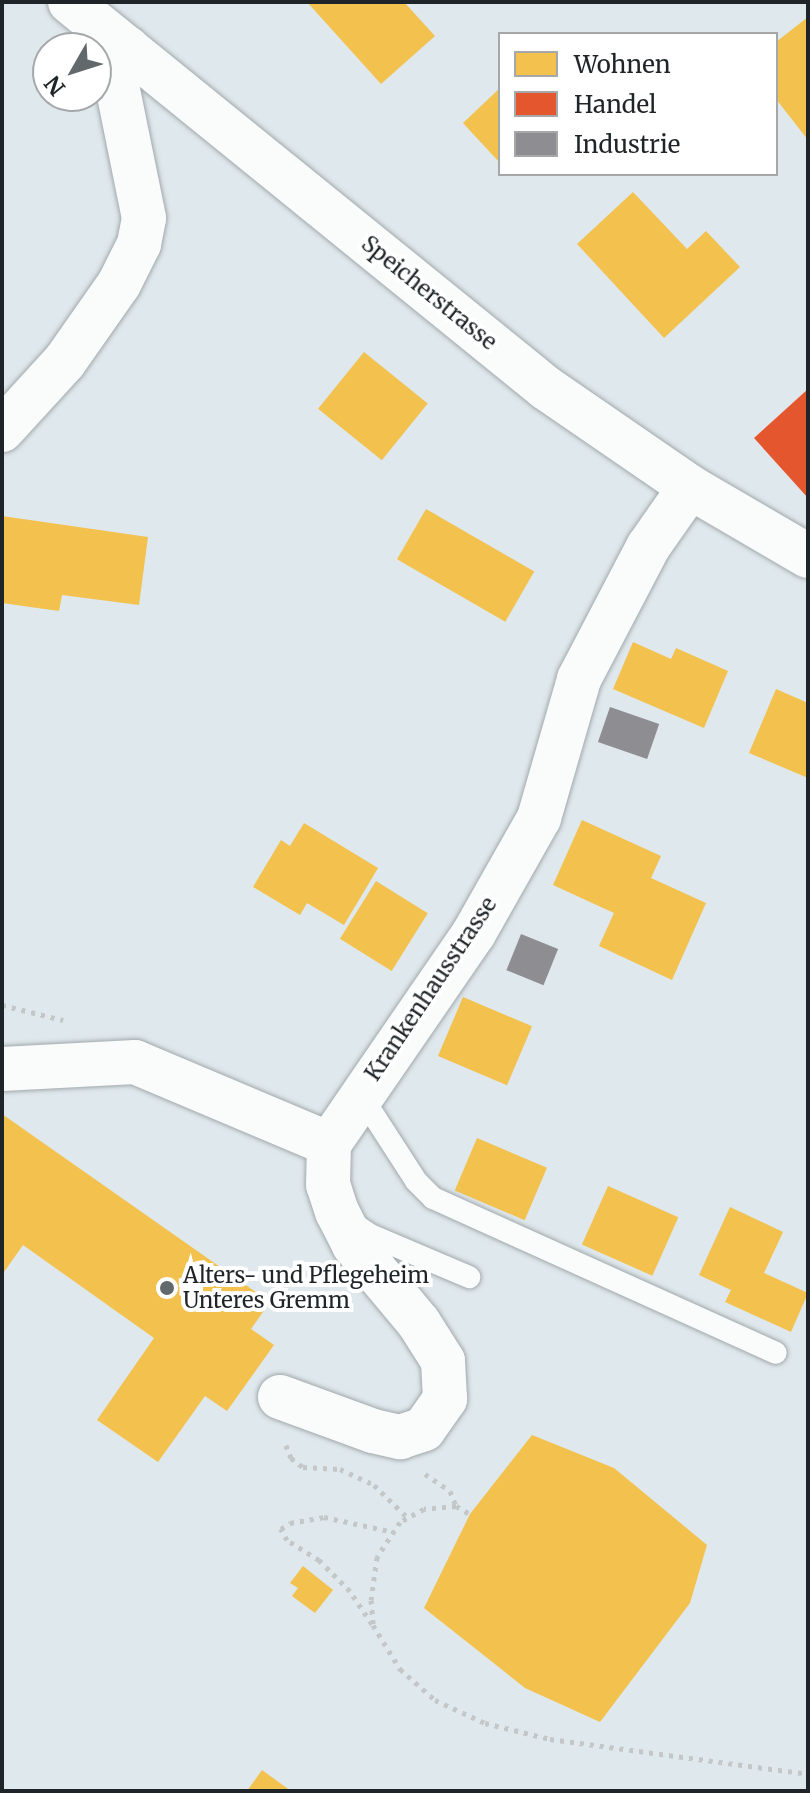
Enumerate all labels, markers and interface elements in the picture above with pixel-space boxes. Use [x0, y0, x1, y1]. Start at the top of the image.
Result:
north arrow [32, 32, 112, 112]
legend [498, 32, 778, 176]
text: Wohnen [574, 49, 671, 80]
text: N [39, 70, 71, 101]
text: Handel [574, 89, 656, 120]
text: Industrie [574, 129, 680, 160]
street label: Speicherstrasse [356, 231, 502, 355]
street label: Krankenhausstrasse [360, 892, 502, 1086]
place label: Alters- und Pflegeheim Unteres Gremm [183, 1262, 429, 1314]
marker: Alters- und Pflegeheim Unteres Gremm [158, 1279, 176, 1297]

